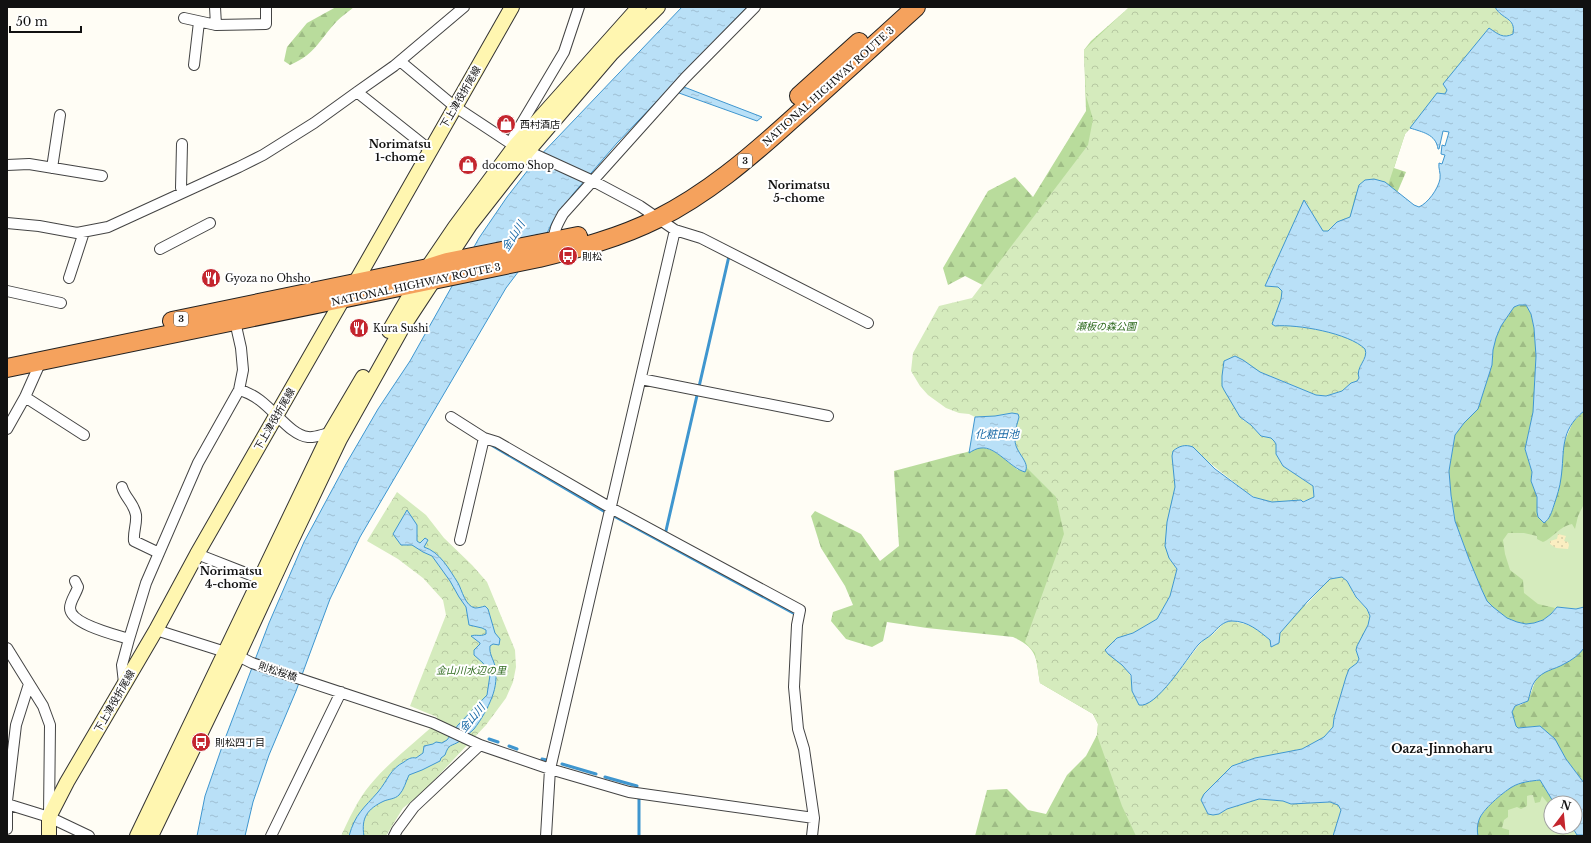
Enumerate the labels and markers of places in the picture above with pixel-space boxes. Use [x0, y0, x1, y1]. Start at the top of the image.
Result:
shop icon: 西村酒店 [495, 113, 517, 135]
place label: 西村酒店 [520, 118, 560, 131]
shop icon: docomo Shop [457, 154, 479, 176]
place label: docomo Shop [482, 159, 554, 172]
bus stop icon: 則松 [557, 245, 579, 267]
place label: 則松 [582, 250, 602, 263]
restaurant icon: Gyoza no Ohsho [200, 267, 222, 289]
place label: Gyoza no Ohsho [225, 272, 311, 285]
restaurant icon: Kura Sushi [348, 317, 370, 339]
place label: Kura Sushi [373, 322, 429, 335]
bus stop icon: 則松四丁目 [190, 731, 212, 753]
place label: 則松四丁目 [215, 736, 265, 749]

